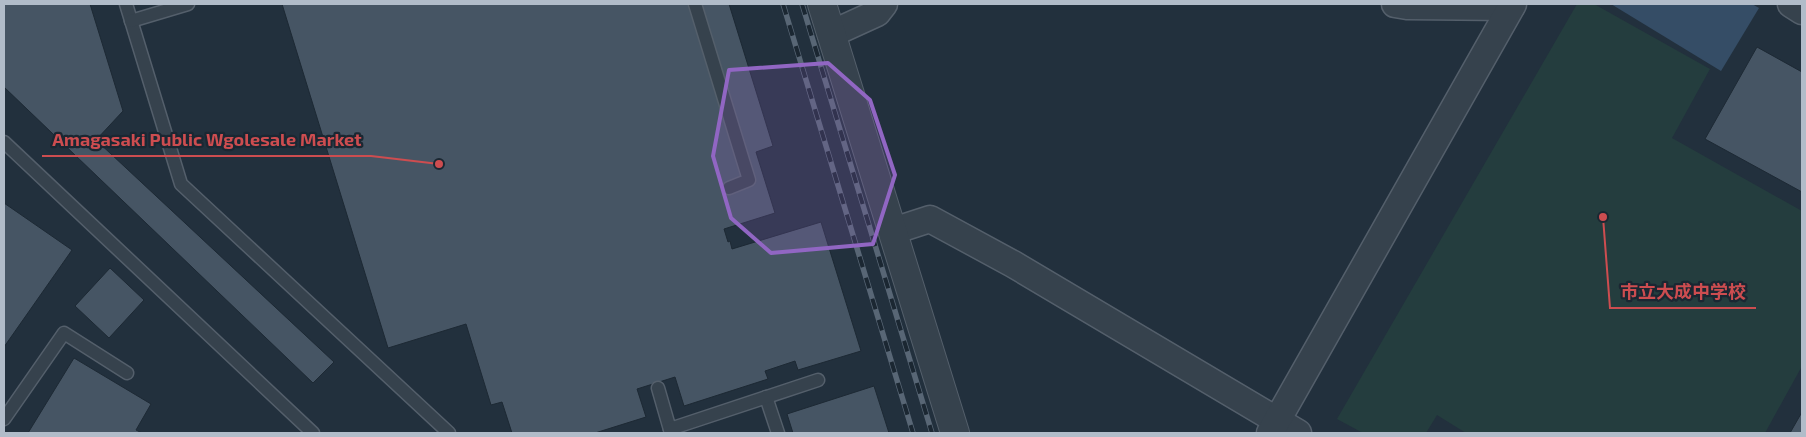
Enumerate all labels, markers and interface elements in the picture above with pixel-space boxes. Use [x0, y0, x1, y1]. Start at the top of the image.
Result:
callout: Amagasaki Public Wgolesale Market [42, 123, 371, 156]
text: Amagasaki Public Wgolesale Market [52, 128, 362, 150]
callout: 市立大成中学校 [1610, 275, 1756, 308]
text: 市立大成中学校 [1620, 280, 1746, 302]

